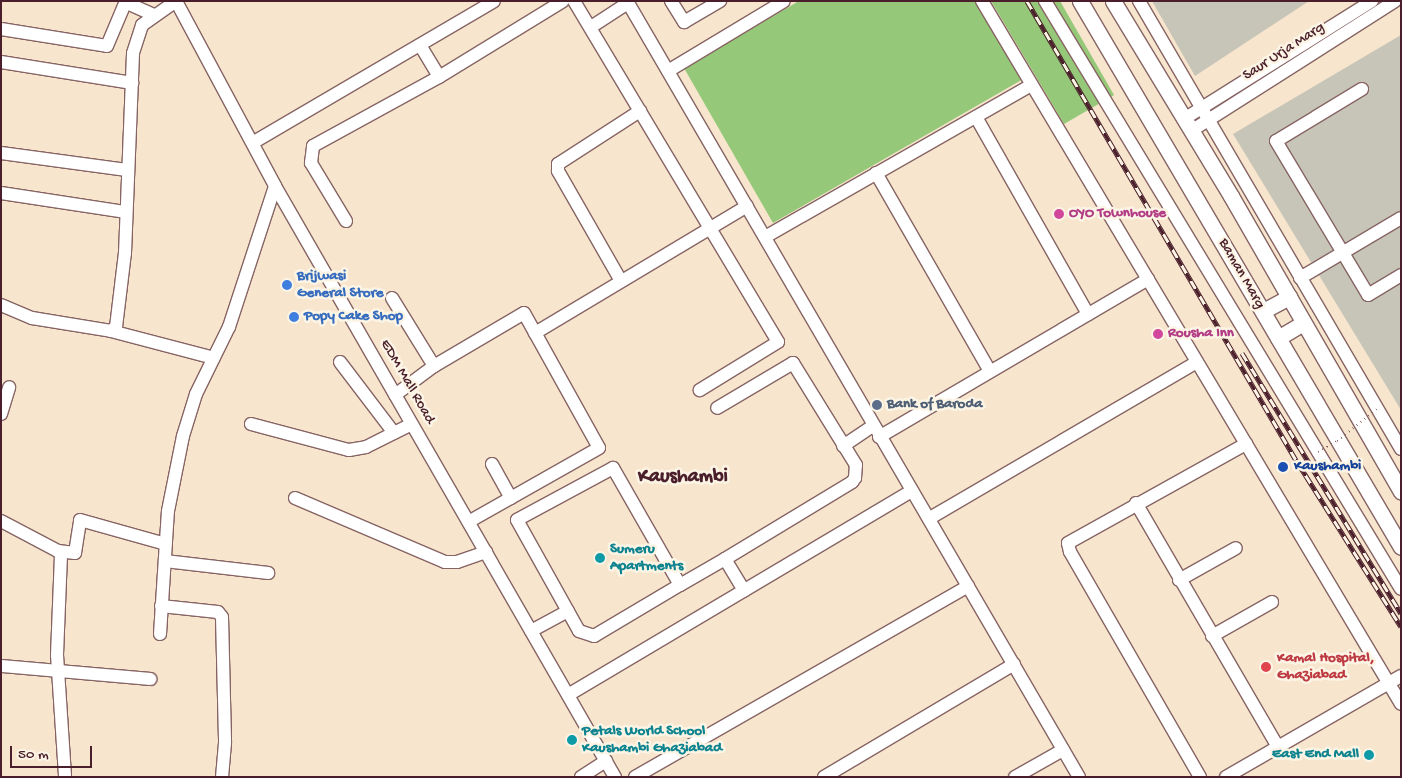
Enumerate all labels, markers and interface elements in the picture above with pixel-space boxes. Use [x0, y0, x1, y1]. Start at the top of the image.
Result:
street label: Saur Urja Marg [1240, 19, 1328, 85]
place label: OYO Townhouse [1069, 205, 1166, 223]
marker: OYO Townhouse [1053, 208, 1065, 220]
street label: Baman Marg [1214, 236, 1268, 312]
place label: Brijwasi General Store [297, 267, 383, 302]
marker: Brijwasi General Store [281, 279, 293, 291]
place label: Popy Cake Shop [304, 308, 403, 326]
marker: Popy Cake Shop [288, 311, 300, 323]
place label: Rousha Inn [1168, 325, 1234, 343]
marker: Rousha Inn [1152, 328, 1164, 340]
street label: EDM Mall Road [376, 336, 438, 428]
place label: Bank of Baroda [887, 396, 983, 414]
marker: Bank of Baroda [871, 399, 883, 411]
place label: Kaushambi [1294, 458, 1361, 476]
marker: Kaushambi [1276, 460, 1290, 474]
district label: Kaushambi [638, 465, 728, 489]
place label: Sumeru Apartments [610, 540, 683, 575]
marker: Sumeru Apartments [594, 552, 606, 564]
place label: Kamal Hospital, Ghaziabad [1277, 649, 1374, 684]
marker: Kamal Hospital, Ghaziabad [1259, 660, 1273, 674]
place label: Petals World School Kaushambi Ghaziabad [582, 722, 722, 757]
marker: Petals World School Kaushambi Ghaziabad [566, 734, 578, 746]
scale bar [12, 736, 95, 768]
text: 50 m [18, 746, 49, 764]
place label: East End Mall [1272, 746, 1359, 764]
marker: East End Mall [1363, 749, 1375, 761]

